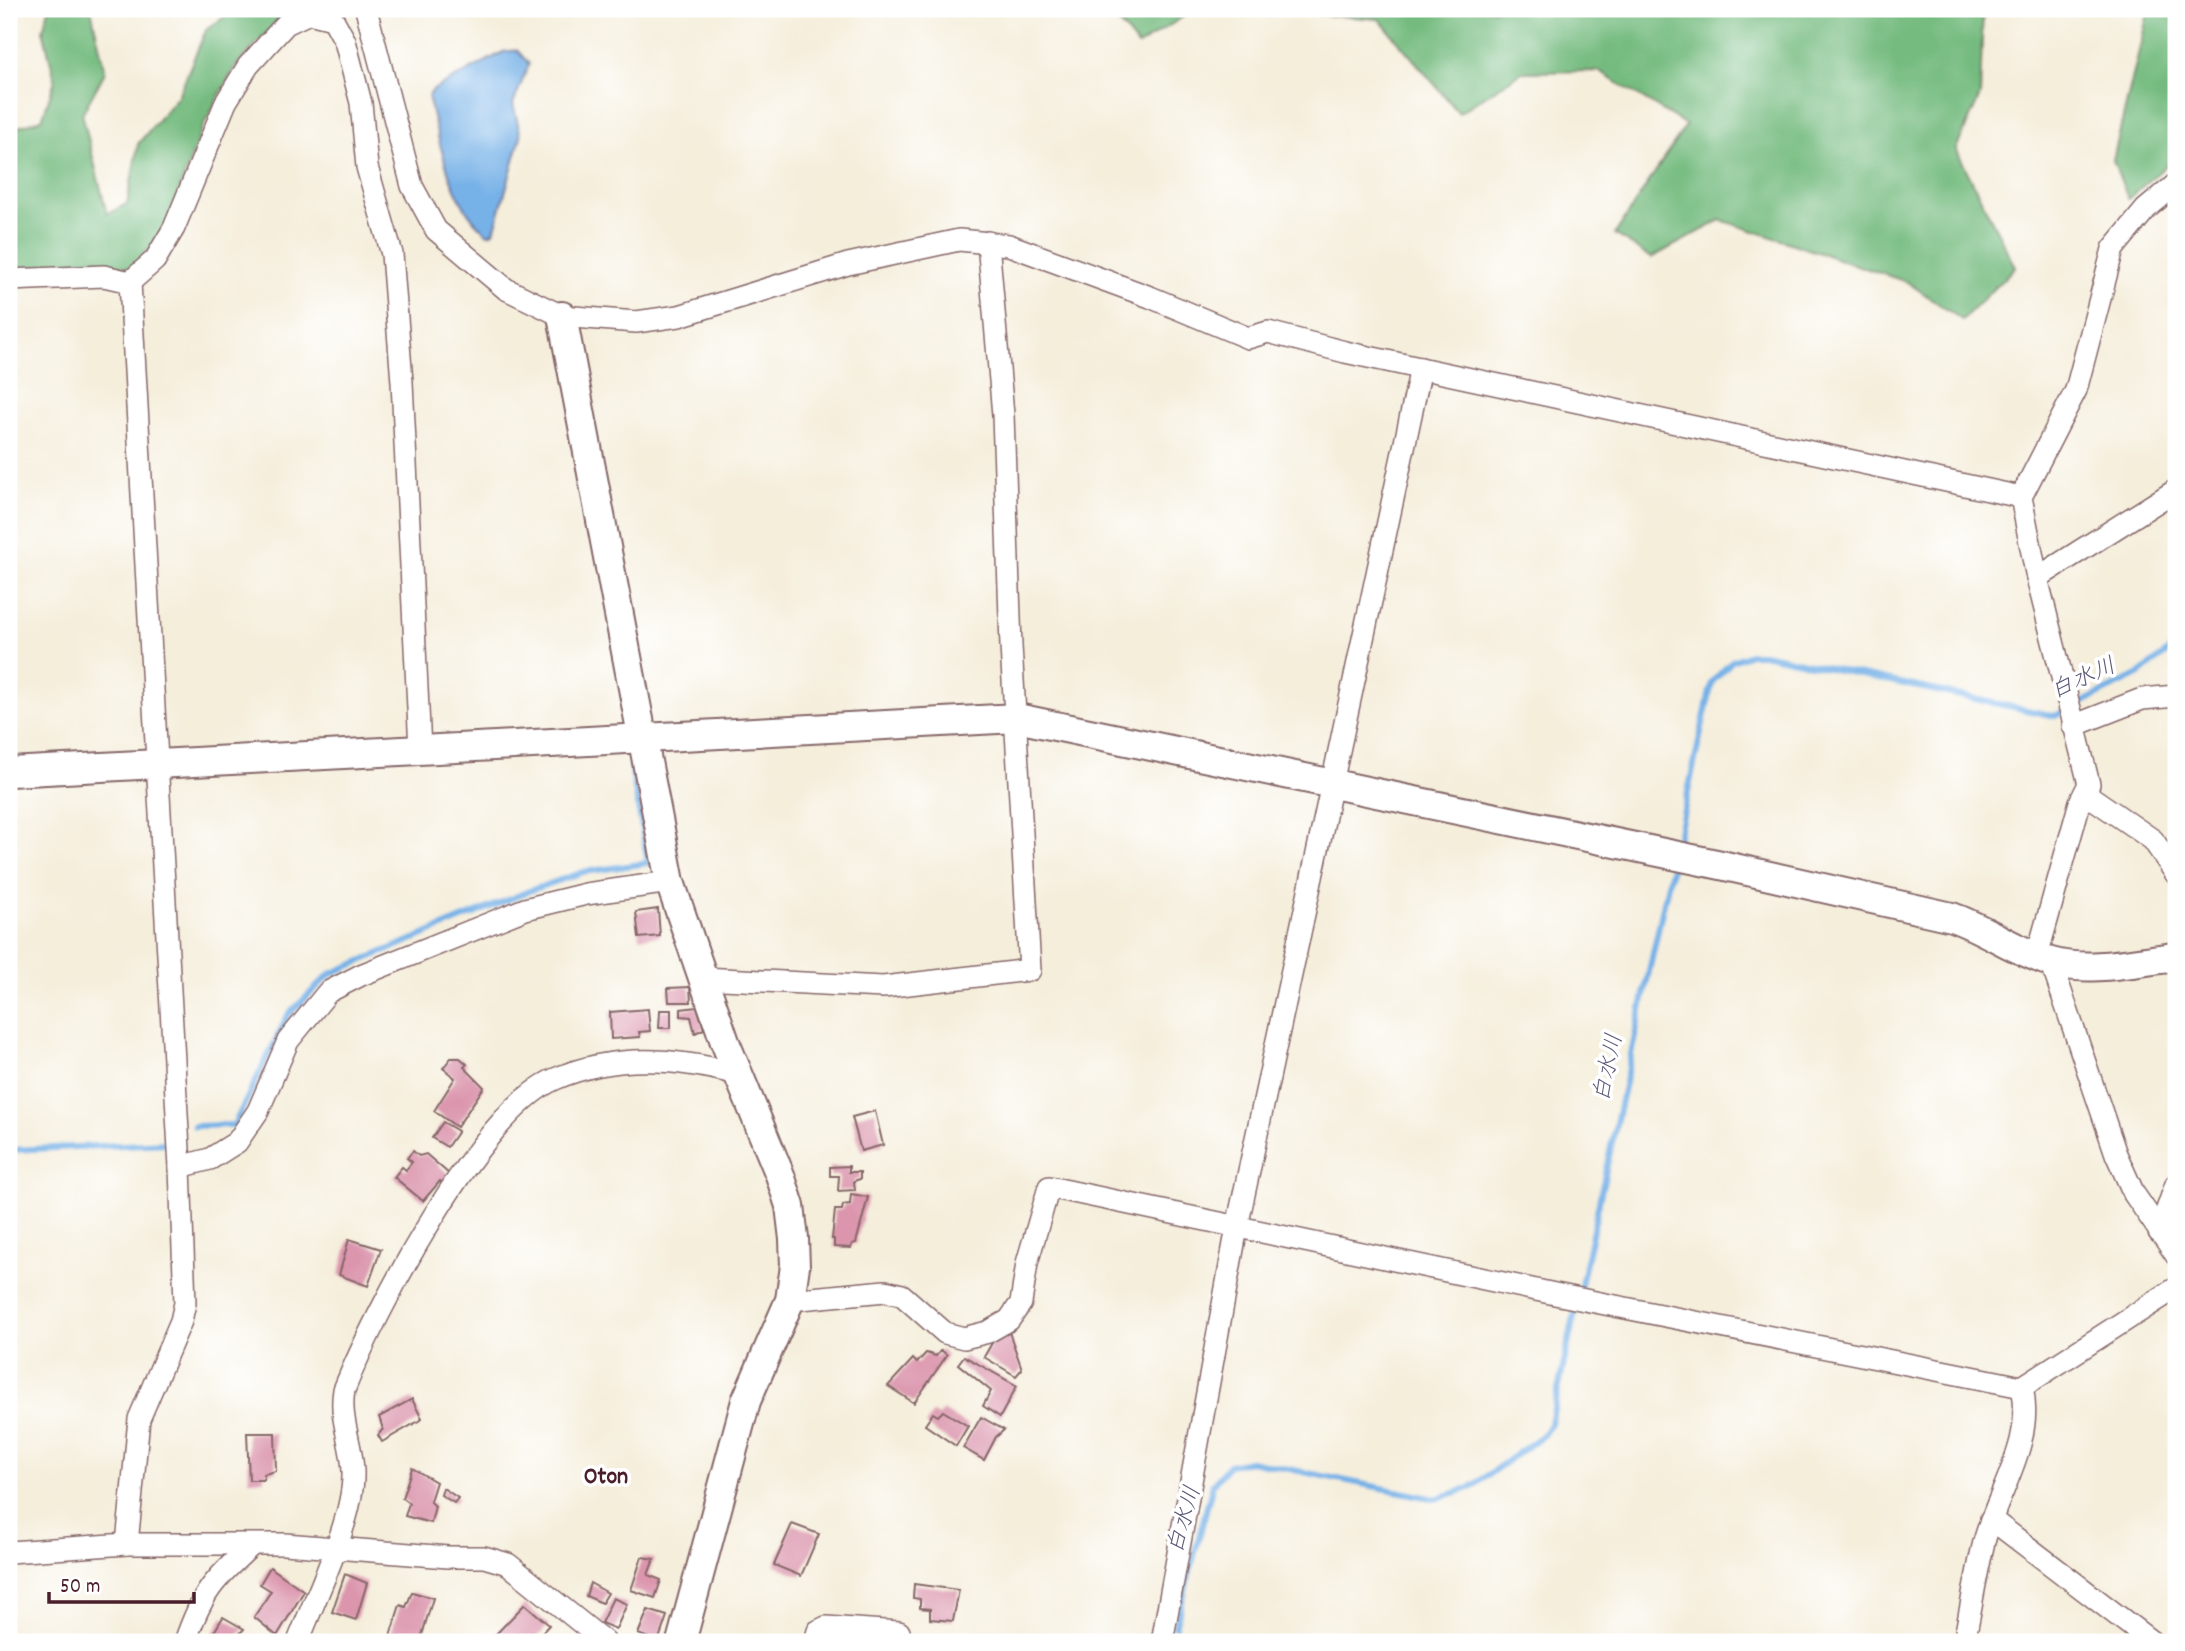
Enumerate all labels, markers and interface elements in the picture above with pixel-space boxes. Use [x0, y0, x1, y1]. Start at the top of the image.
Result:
water label: 白水川 [2046, 651, 2122, 709]
water label: 白水川 [1587, 1031, 1633, 1105]
district label: Oton [584, 1461, 628, 1495]
water label: 白水川 [1161, 1482, 1211, 1558]
scale bar [49, 1560, 194, 1604]
text: 50 m [60, 1573, 100, 1603]

